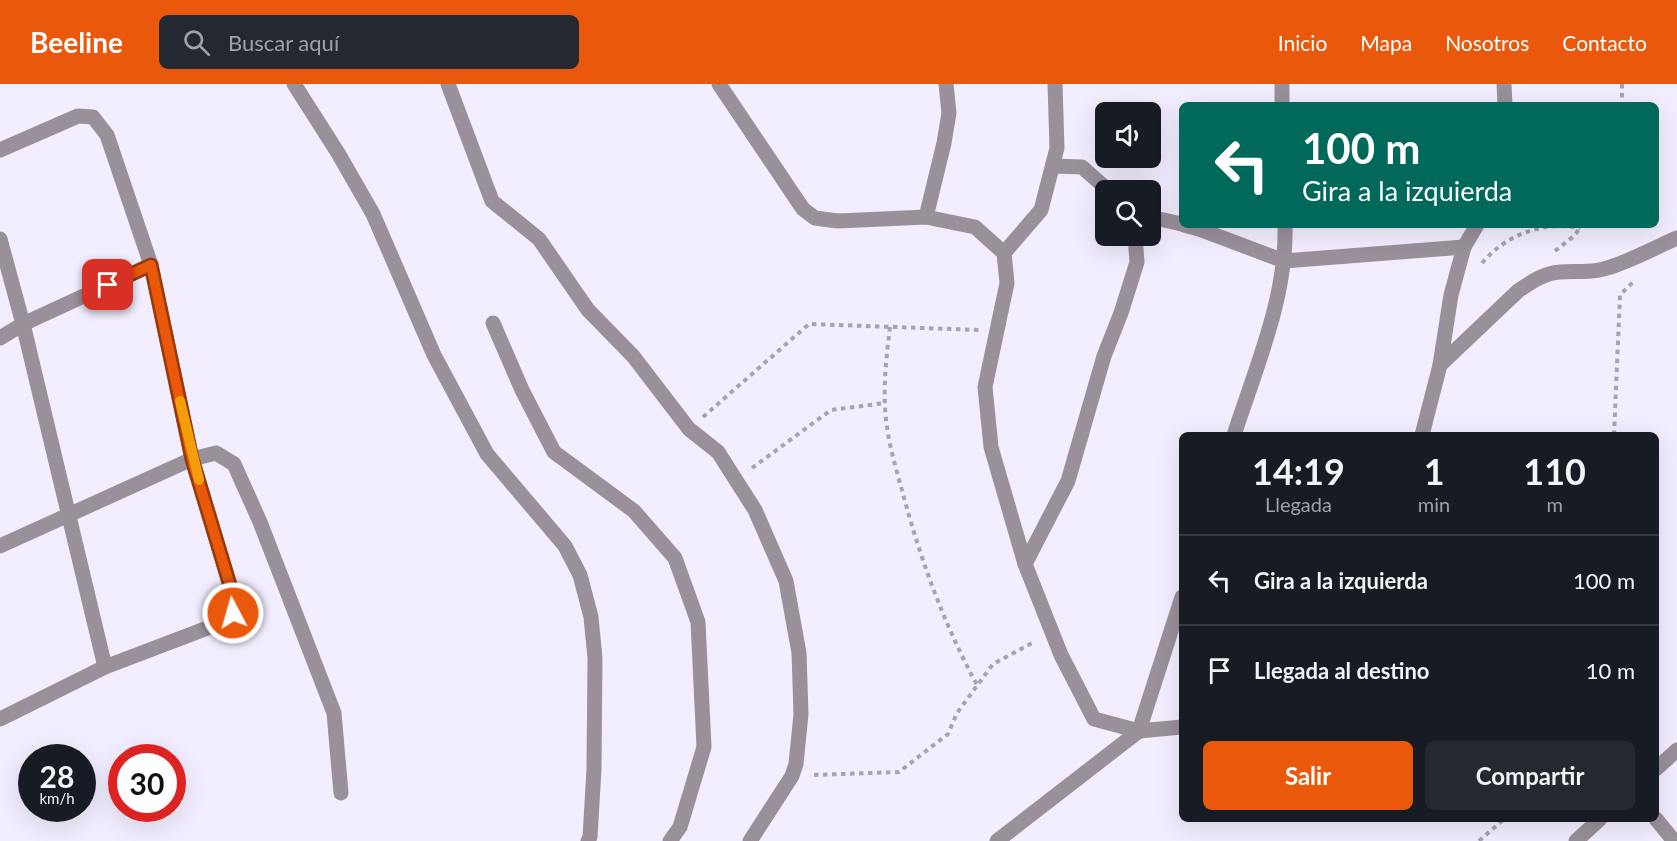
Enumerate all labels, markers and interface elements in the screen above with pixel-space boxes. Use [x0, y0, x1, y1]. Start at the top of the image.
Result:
search box [159, 15, 579, 69]
text: Beeline [30, 25, 123, 59]
icon: search [180, 26, 213, 59]
text: Buscar aquí [228, 29, 339, 56]
text: Inicio [1278, 30, 1327, 55]
text: Mapa [1360, 30, 1412, 55]
text: Nosotros [1445, 30, 1529, 55]
text: Contacto [1562, 30, 1647, 55]
map controls [1095, 102, 1161, 246]
button: sound [1095, 102, 1161, 168]
text: 100 m [1302, 123, 1420, 173]
icon: left [1203, 126, 1281, 204]
text: Gira a la izquierda [1302, 174, 1512, 207]
button: search [1095, 180, 1161, 246]
pin [82, 259, 133, 310]
icon: arrive [91, 268, 124, 301]
text: 14:19 [1252, 449, 1345, 493]
text: 1 [1424, 449, 1445, 493]
text: 110 [1523, 449, 1586, 493]
text: Llegada [1265, 492, 1332, 516]
text: min [1418, 492, 1450, 516]
text: m [1546, 492, 1563, 516]
icon: left [1203, 564, 1236, 597]
text: Gira a la izquierda [1254, 567, 1428, 594]
text: 100 m [1573, 567, 1635, 594]
position arrow [201, 581, 265, 645]
icon: arrive [1203, 654, 1236, 687]
text: Llegada al destino [1254, 657, 1430, 684]
text: 10 m [1586, 657, 1635, 684]
button: Salir [1203, 741, 1413, 810]
button: Compartir [1425, 741, 1635, 810]
speed limit sign: 30 [108, 744, 186, 822]
text: 28 [40, 758, 74, 794]
text: km/h [39, 789, 75, 807]

